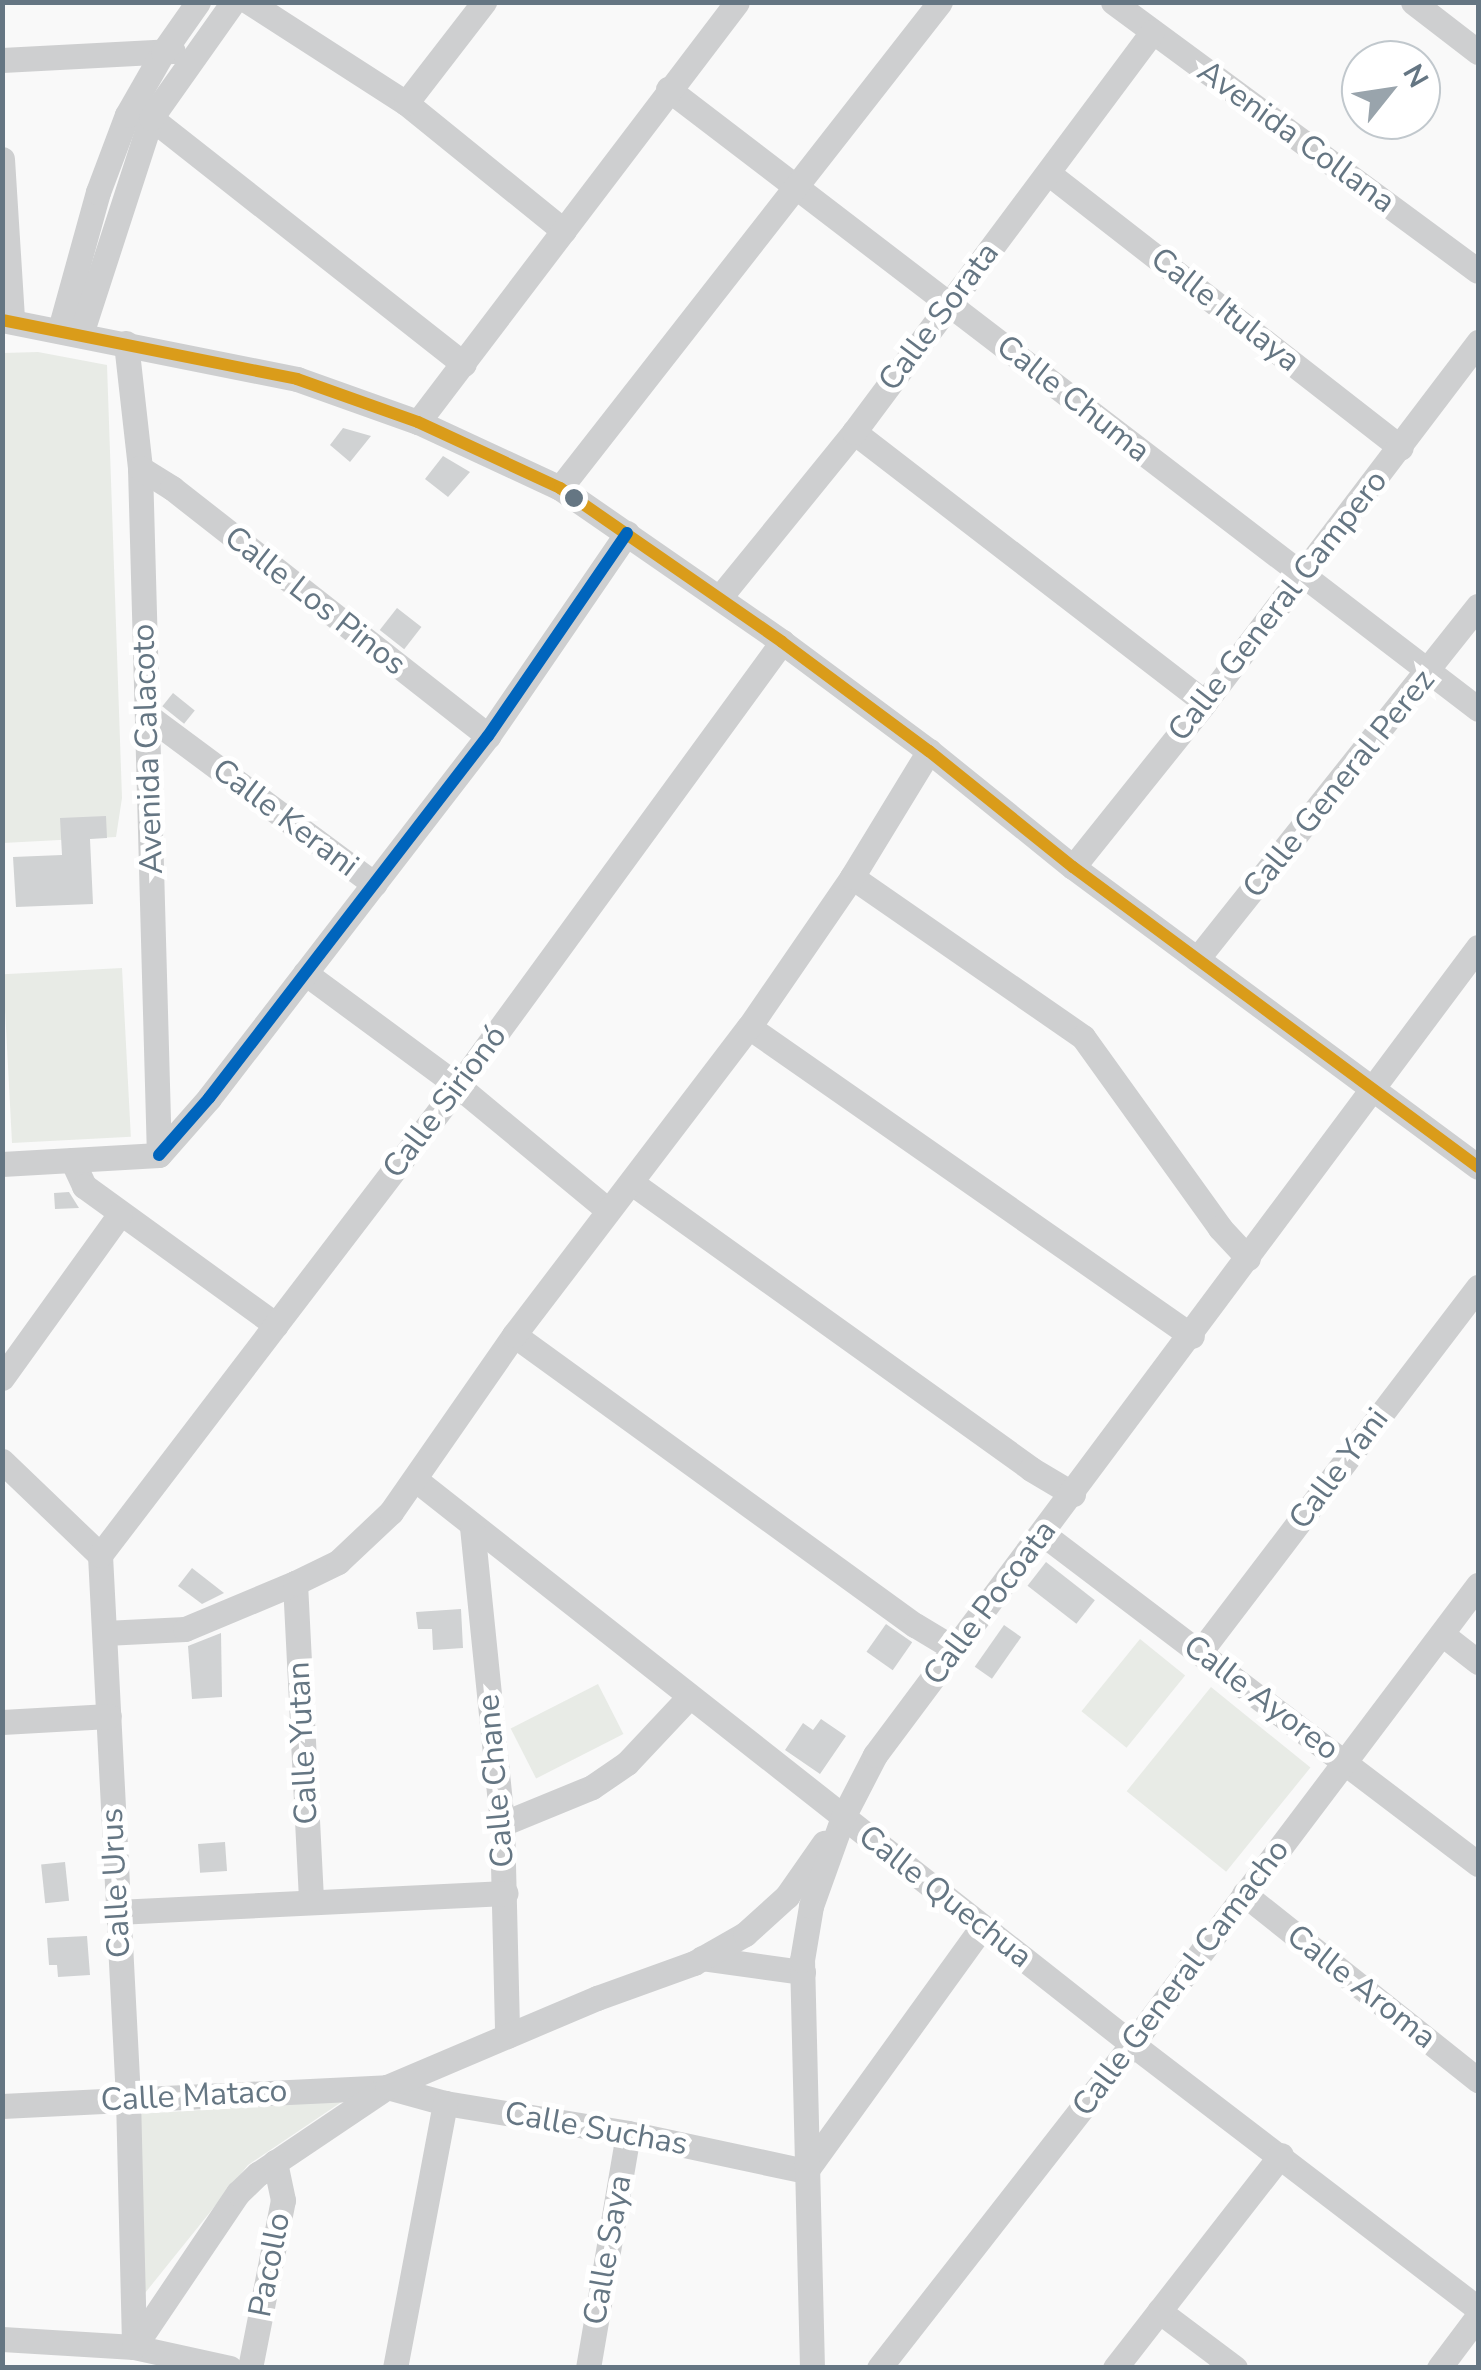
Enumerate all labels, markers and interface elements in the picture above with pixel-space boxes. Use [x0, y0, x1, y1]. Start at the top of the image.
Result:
north arrow [1341, 40, 1441, 140]
street label: Avenida Collana [1190, 53, 1402, 221]
text: N [1394, 57, 1437, 95]
street label: Calle Sorata [871, 235, 1007, 399]
street label: Calle Itulaya [1143, 240, 1307, 380]
street label: Calle Chuma [989, 327, 1157, 471]
street label: Calle General Campero [1160, 463, 1396, 749]
unlabelled marker [564, 488, 584, 508]
street label: Calle Los Pinos [217, 518, 413, 684]
street label: Avenida Calacoto [124, 623, 172, 875]
street label: Calle General Perez [1235, 662, 1443, 906]
street label: Calle Kerani [205, 751, 365, 885]
street label: Calle Sirionó [375, 1018, 515, 1186]
street label: Calle Yani [1281, 1401, 1397, 1537]
street label: Calle Pocoata [915, 1513, 1065, 1693]
street label: Calle Ayoreo [1176, 1627, 1346, 1769]
street label: Calle Yutan [280, 1661, 326, 1825]
street label: Calle Chane [469, 1693, 523, 1869]
street label: Calle Urus [93, 1807, 139, 1959]
street label: Calle Quechua [851, 1817, 1039, 1977]
street label: Calle General Camacho [1064, 1832, 1298, 2124]
street label: Calle Aroma [1279, 1917, 1443, 2057]
street label: Calle Mataco [100, 2072, 288, 2120]
street label: Calle Suchas [502, 2094, 690, 2164]
street label: Calle Saya [576, 2172, 640, 2328]
street label: Pacollo [241, 2210, 299, 2320]

